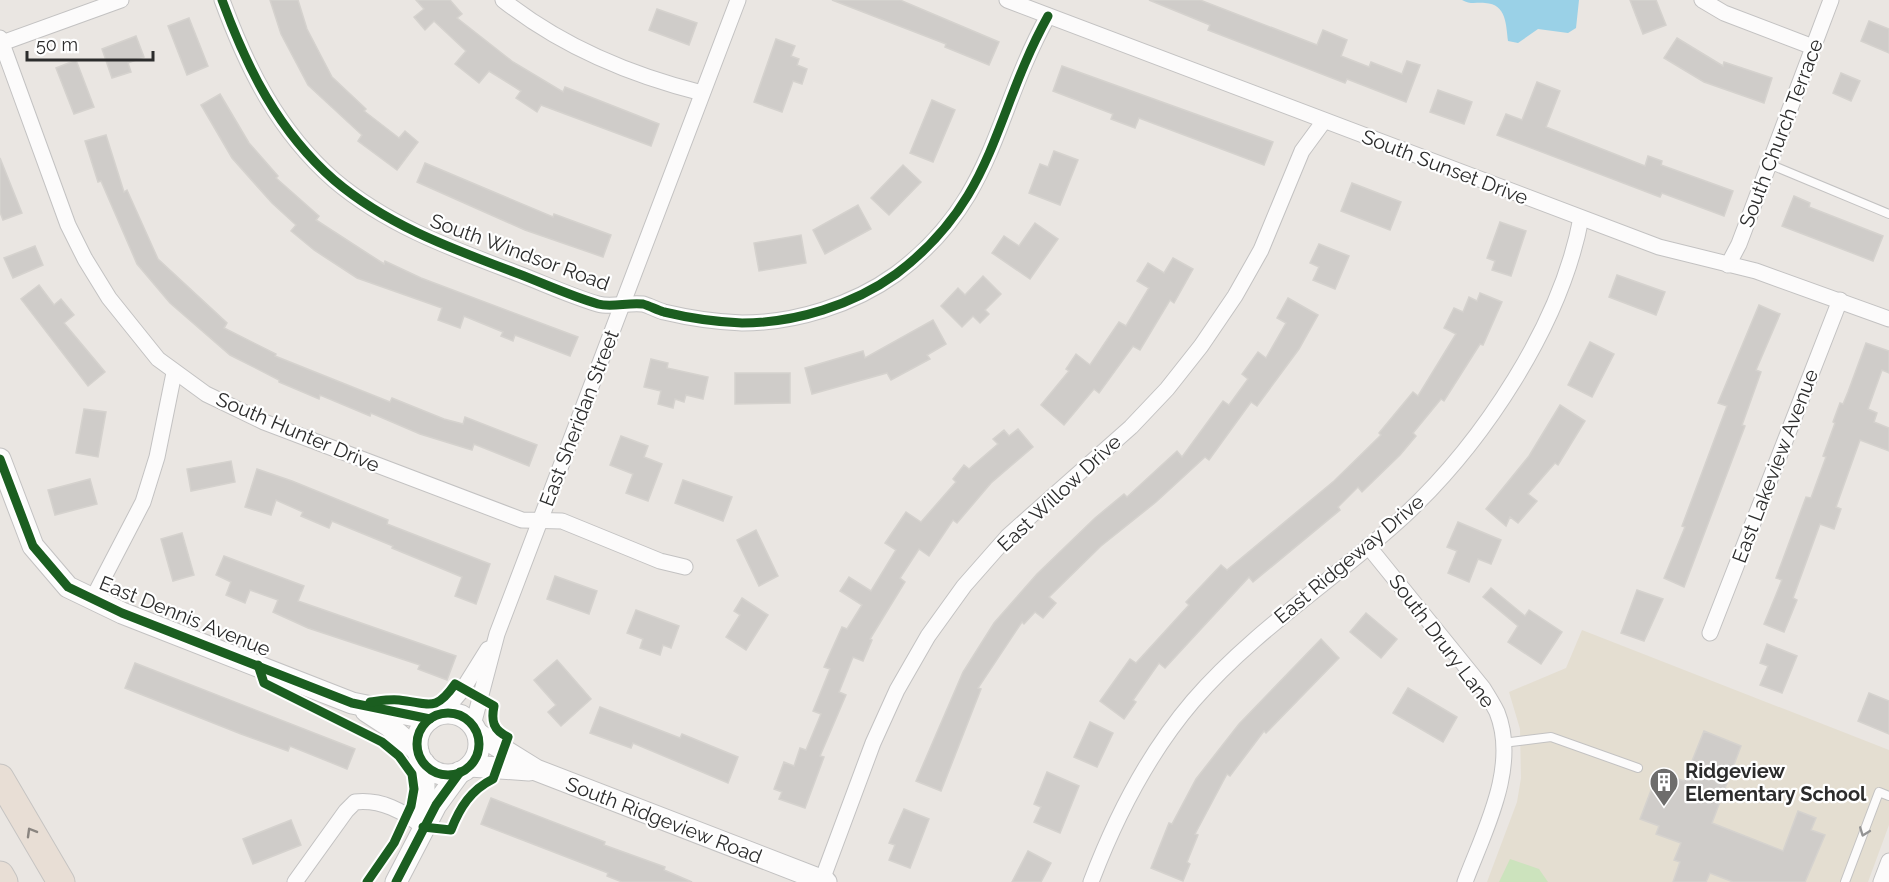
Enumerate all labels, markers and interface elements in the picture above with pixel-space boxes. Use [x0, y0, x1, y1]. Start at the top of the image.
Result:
scale bar [27, 24, 153, 62]
text: 50 m [36, 34, 78, 55]
street label: South Church Terrace [1734, 35, 1828, 231]
street label: South Sunset Drive [1359, 124, 1532, 210]
street label: South Windsor Road [427, 208, 613, 296]
street label: East Sheridan Street [534, 326, 624, 510]
street label: East Lakeview Avenue [1727, 366, 1823, 566]
street label: South Hunter Drive [213, 387, 384, 477]
street label: East Willow Drive [992, 429, 1126, 556]
street label: East Ridgeway Drive [1269, 489, 1429, 629]
street label: South Drury Lane [1384, 570, 1500, 713]
street label: East Dennis Avenue [96, 571, 274, 661]
place label: Ridgeview Elementary School [1685, 759, 1867, 806]
building icon: Ridgeview Elementary School [1648, 766, 1680, 808]
street label: South Ridgeview Road [563, 771, 765, 869]
one-way arrow [1859, 826, 1871, 837]
one-way arrow [27, 828, 38, 838]

